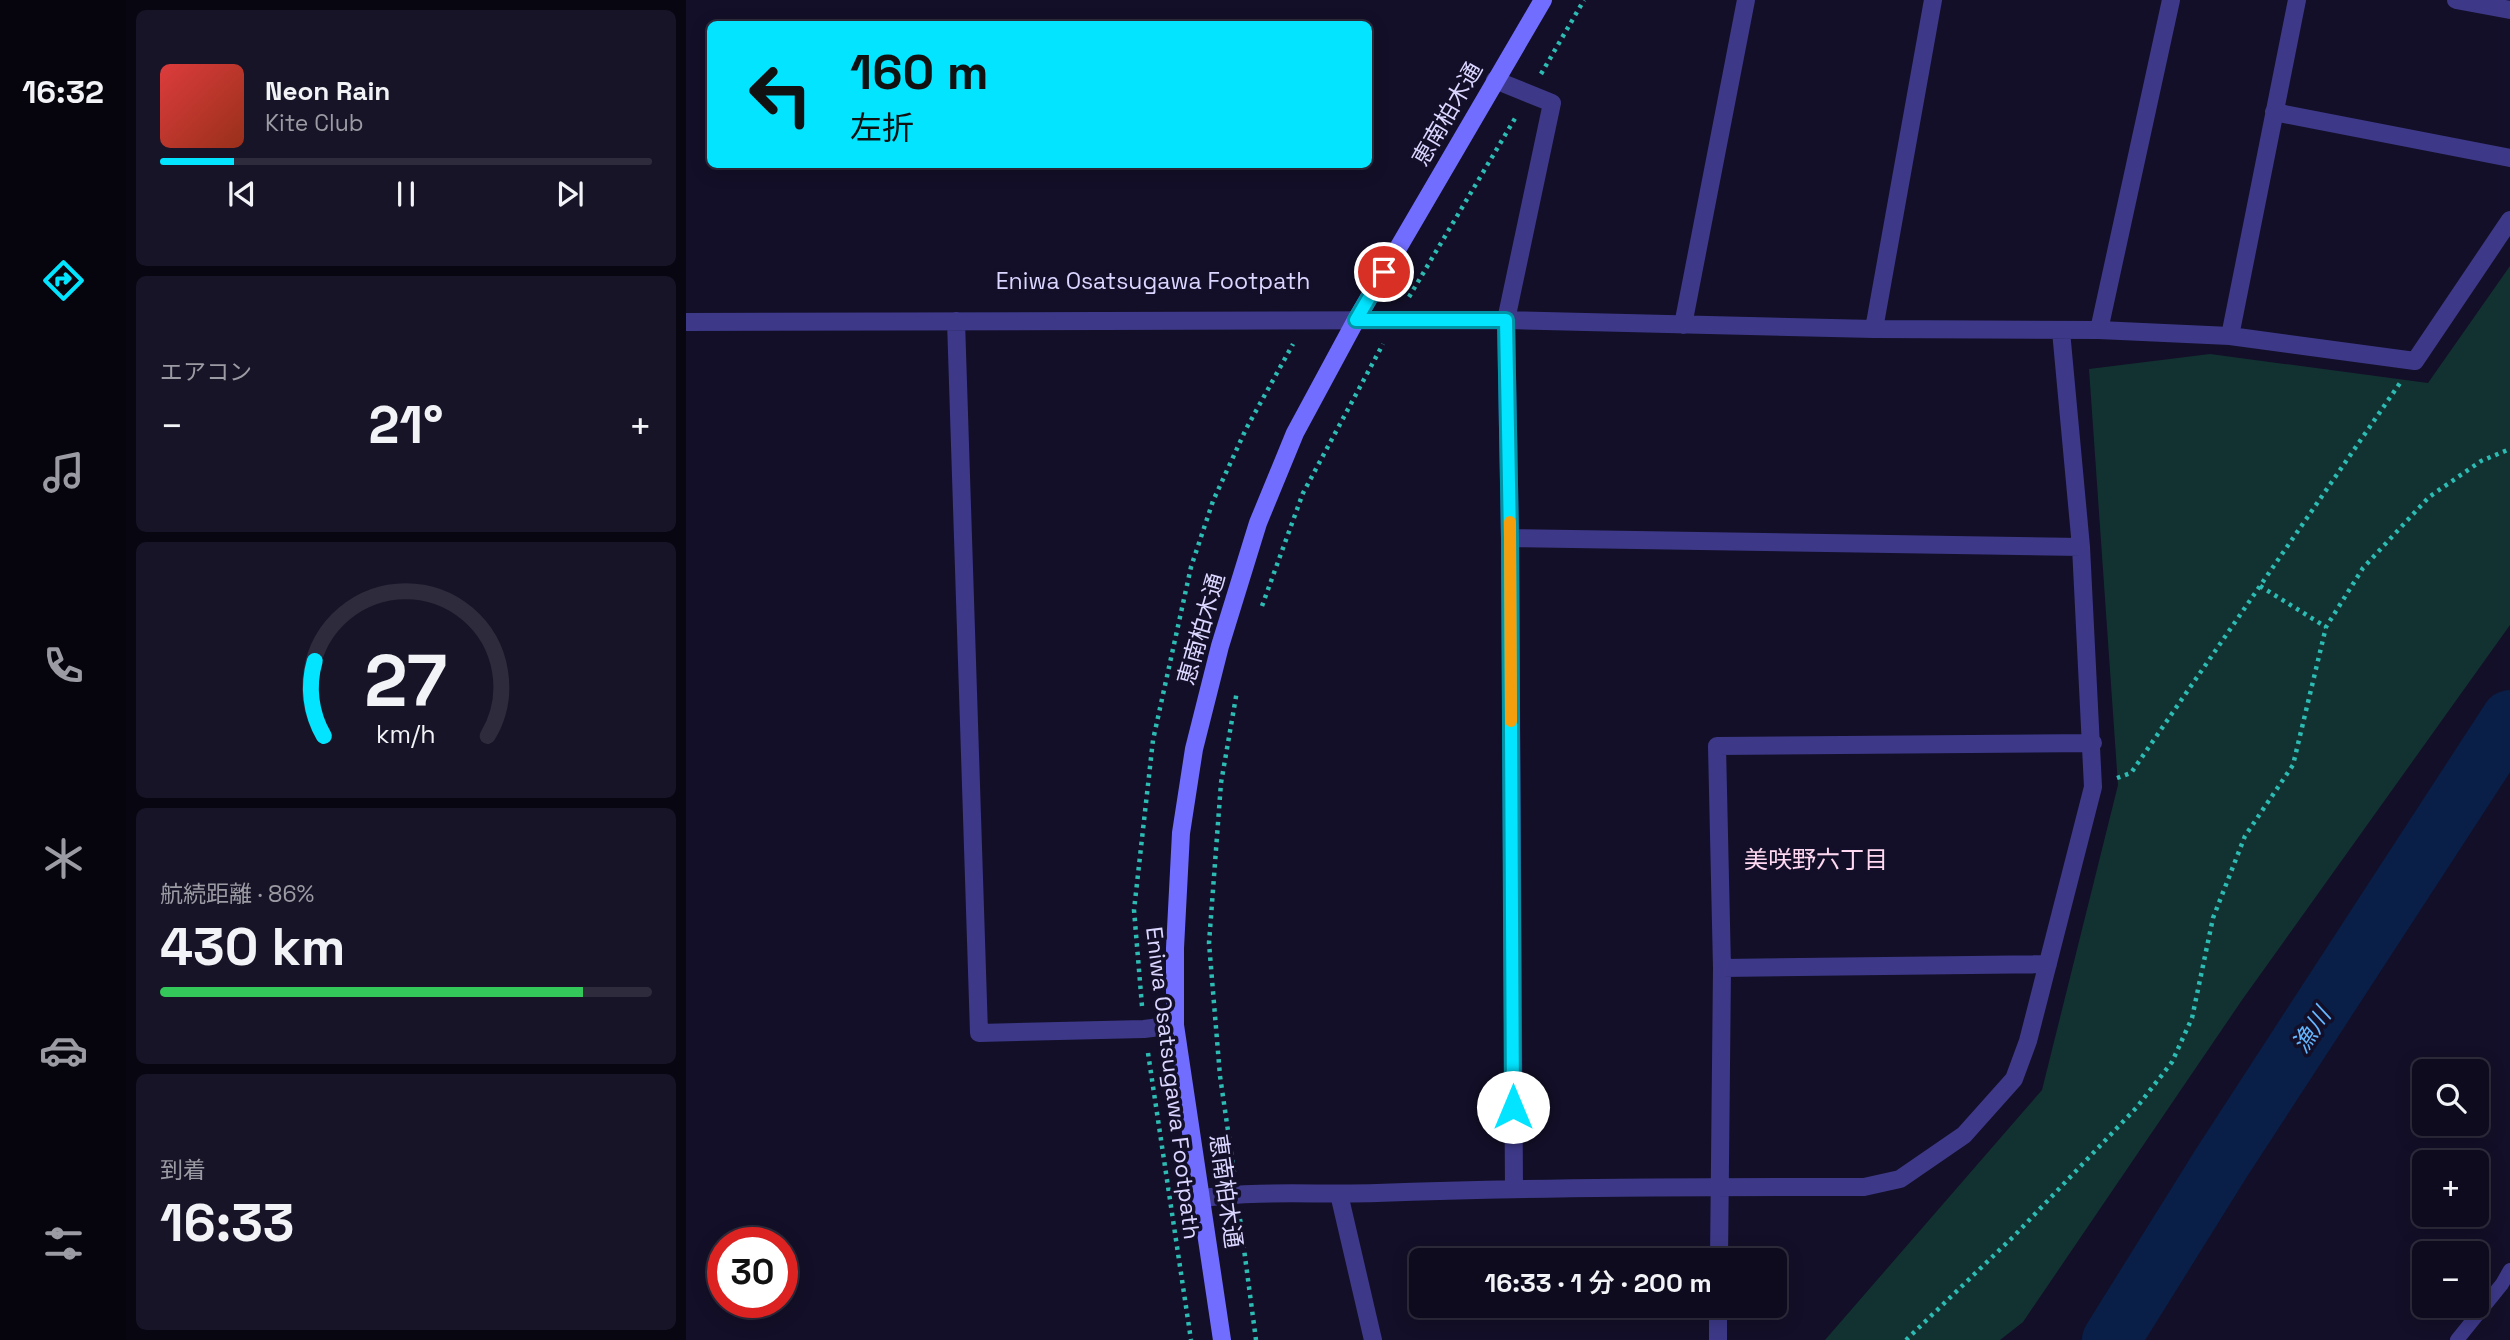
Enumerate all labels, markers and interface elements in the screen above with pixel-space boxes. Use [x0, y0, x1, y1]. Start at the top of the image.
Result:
text: 160 m [850, 41, 988, 103]
icon: left [735, 49, 826, 140]
street label: 恵南柏木通 [1405, 57, 1489, 171]
text: 16:32 [22, 72, 104, 112]
text: Neon Rain [265, 74, 390, 108]
text: Kite Club [265, 108, 364, 138]
text: 左折 [850, 108, 914, 148]
icon: previous [223, 175, 261, 213]
icon: pause [387, 175, 425, 213]
icon: next [551, 175, 589, 213]
pin [1354, 242, 1414, 302]
icon: arrive [1365, 253, 1403, 291]
icon: directions [39, 256, 88, 305]
street label: Eniwa Osatsugawa Footpath [996, 266, 1310, 296]
text: エアコン [160, 357, 252, 387]
text: 21° [369, 392, 443, 458]
text: − [160, 402, 184, 450]
text: + [628, 402, 652, 450]
icon: music [39, 448, 88, 497]
street label: 恵南柏木通 [1171, 570, 1231, 688]
text: 27 [365, 634, 447, 727]
icon: phone [39, 641, 88, 690]
text: km/h [376, 718, 436, 750]
icon: climate [39, 834, 88, 883]
district label: 美咲野六丁目 [1744, 844, 1888, 875]
text: 航続距離 · 86% [160, 879, 314, 909]
text: 430 km [160, 914, 345, 980]
street label: Eniwa Osatsugawa Footpath [1139, 925, 1207, 1241]
water label: 漁川 [2285, 999, 2339, 1059]
icon: car [39, 1026, 88, 1075]
map controls [2412, 1059, 2489, 1318]
button: search [2412, 1059, 2489, 1136]
position arrow [1476, 1070, 1550, 1144]
street label: 恵南柏木通 [1203, 1132, 1249, 1250]
button: + [2412, 1150, 2489, 1227]
text: 到着 [160, 1155, 206, 1185]
text: 16:33 [160, 1190, 294, 1256]
icon: filters [39, 1219, 88, 1268]
speed limit sign: 30 [707, 1227, 798, 1318]
button: − [2412, 1241, 2489, 1318]
text: 16:33 · 1 分 · 200 m [1484, 1266, 1712, 1300]

